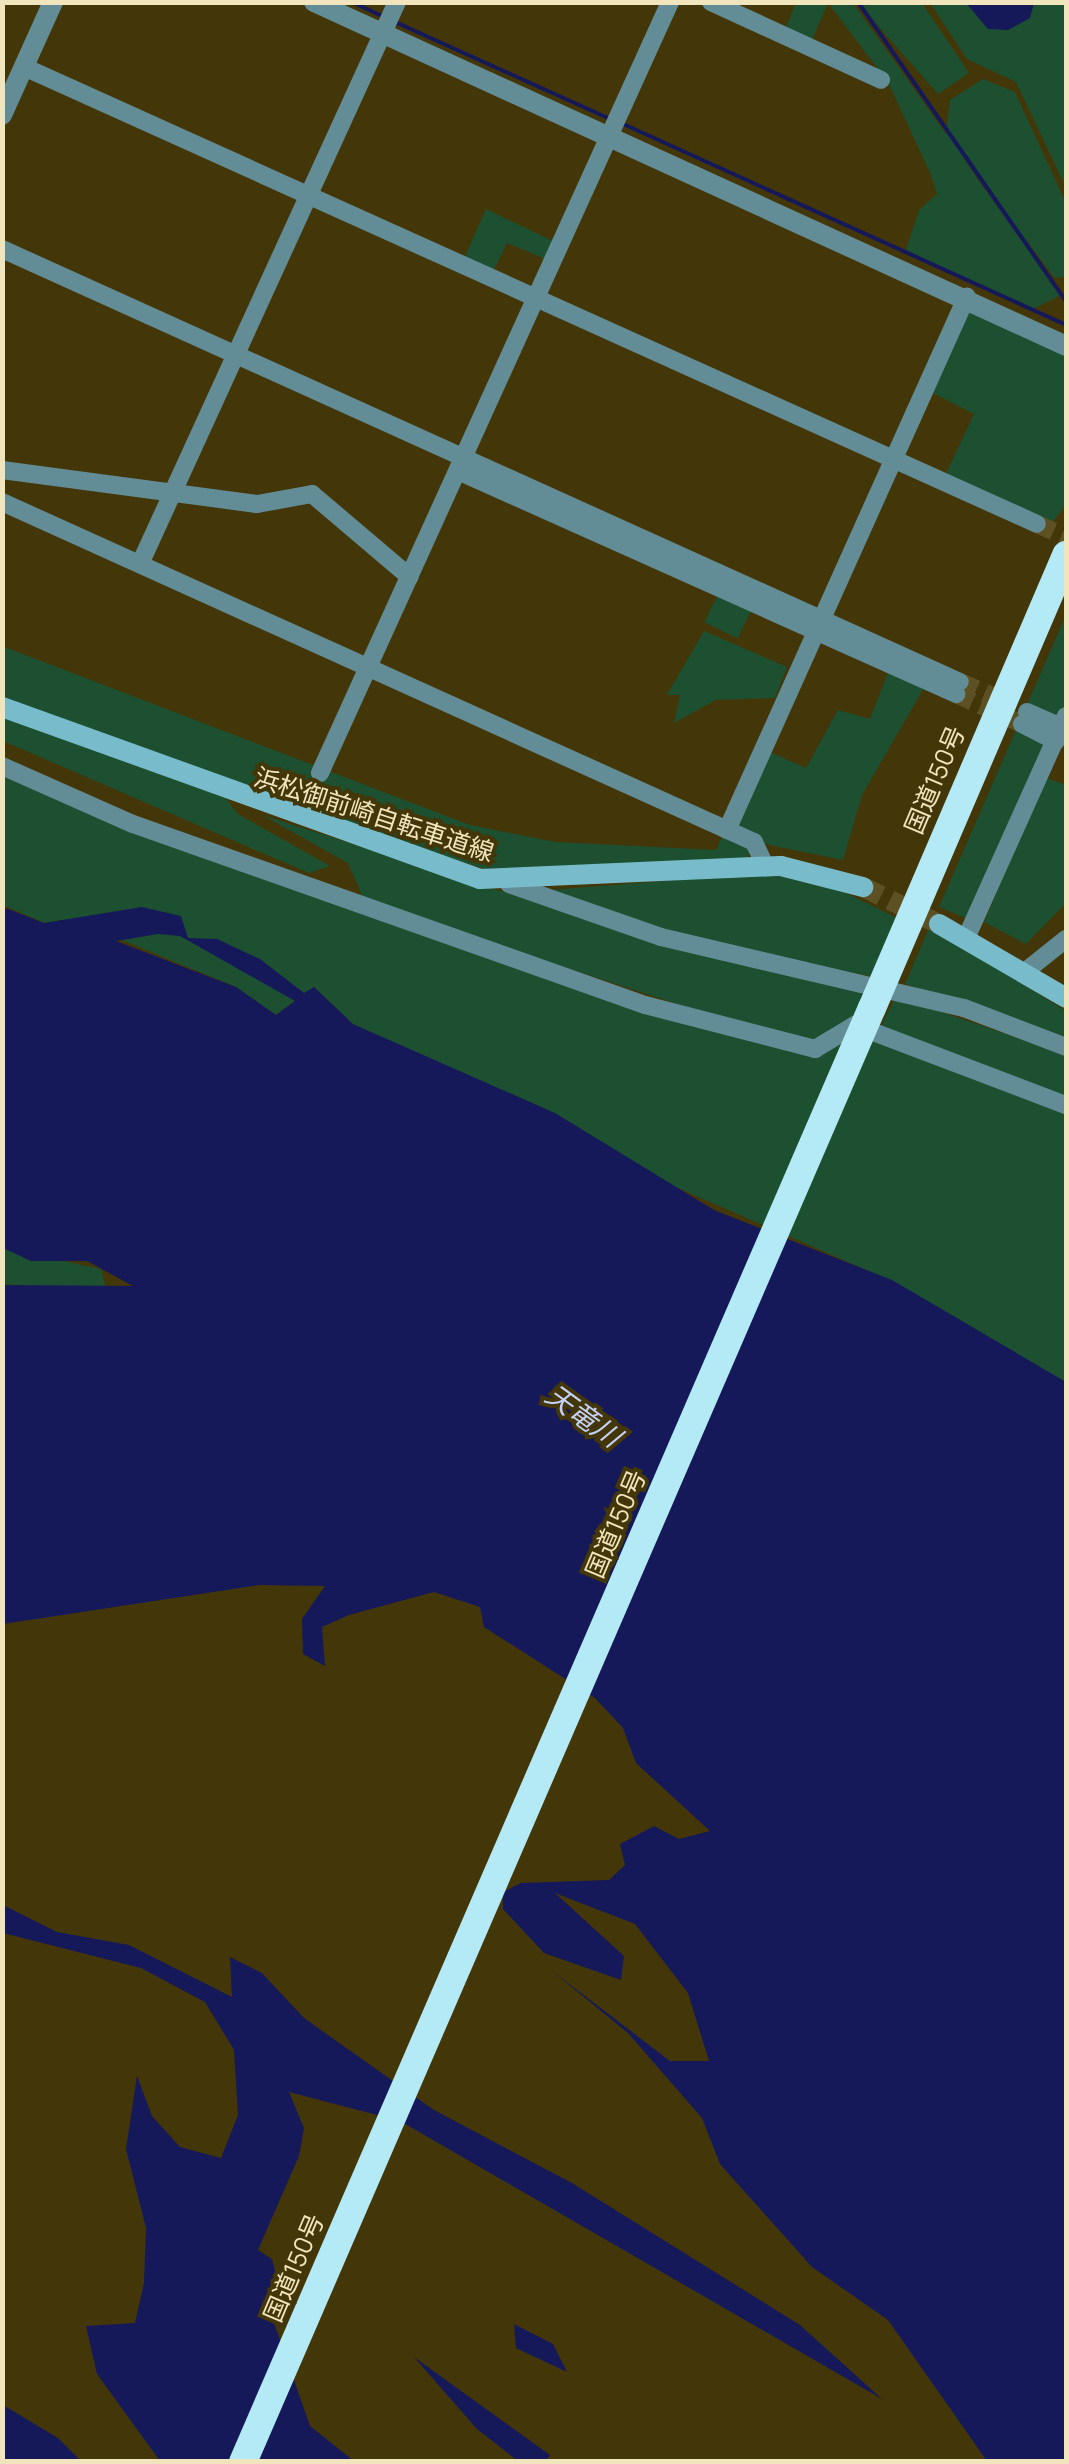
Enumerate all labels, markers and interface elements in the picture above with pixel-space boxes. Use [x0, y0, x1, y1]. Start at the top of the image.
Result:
street label: 国道150号 [899, 721, 971, 839]
street label: 浜松御前崎自転車道線 [250, 762, 498, 868]
water label: 天竜川 [540, 1377, 628, 1453]
street label: 国道150号 [580, 1465, 652, 1583]
street label: 国道150号 [258, 2209, 330, 2327]

